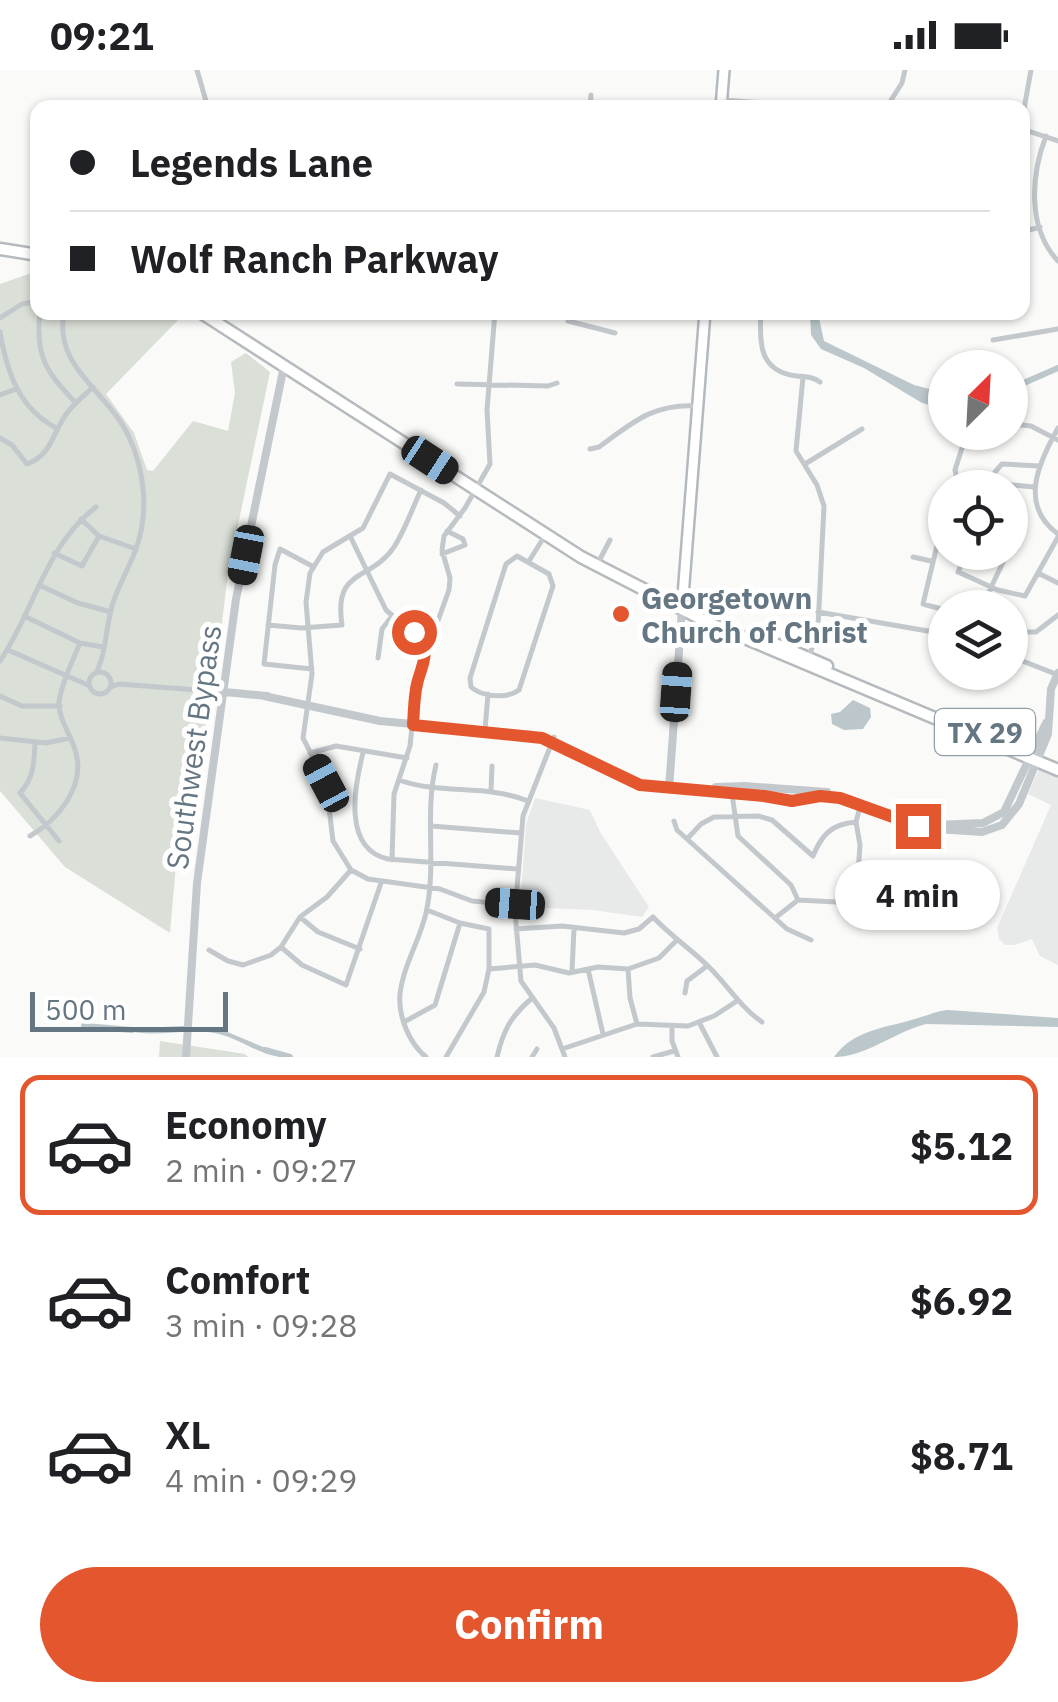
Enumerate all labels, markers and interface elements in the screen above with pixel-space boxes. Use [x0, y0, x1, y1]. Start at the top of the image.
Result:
text: 09:21 [50, 11, 154, 60]
text: Legends Lane [130, 138, 373, 187]
text: Wolf Ranch Parkway [130, 234, 499, 283]
north arrow [928, 350, 1028, 450]
map controls [928, 350, 1028, 690]
car [397, 431, 463, 489]
button: locate [928, 470, 1028, 570]
car [226, 523, 266, 587]
place label: Georgetown Church of Christ [641, 578, 868, 651]
button: layers [928, 590, 1028, 690]
marker: Georgetown Church of Christ [610, 603, 632, 625]
route start [392, 610, 437, 655]
street label: Southwest Bypass [157, 622, 229, 872]
car [659, 661, 693, 723]
road number: TX 29 [935, 709, 1035, 755]
car [299, 749, 353, 817]
route end [896, 804, 941, 849]
callout: 4 min [836, 861, 1000, 931]
text: 4 min [876, 874, 959, 916]
car [484, 887, 546, 921]
scale bar [30, 987, 228, 1031]
text: 500 m [45, 991, 126, 1028]
icon: car [45, 1100, 135, 1190]
text: Economy [165, 1100, 327, 1149]
text: $5.12 [910, 1121, 1013, 1170]
text: 2 min · 09:27 [165, 1149, 358, 1191]
icon: car [45, 1255, 135, 1345]
text: Comfort [165, 1255, 310, 1304]
text: $6.92 [910, 1276, 1013, 1325]
text: 3 min · 09:28 [165, 1304, 358, 1346]
icon: car [45, 1410, 135, 1500]
text: XL [165, 1410, 211, 1459]
text: $8.71 [910, 1431, 1013, 1480]
text: 4 min · 09:29 [165, 1459, 358, 1501]
button: Confirm [40, 1567, 1018, 1682]

